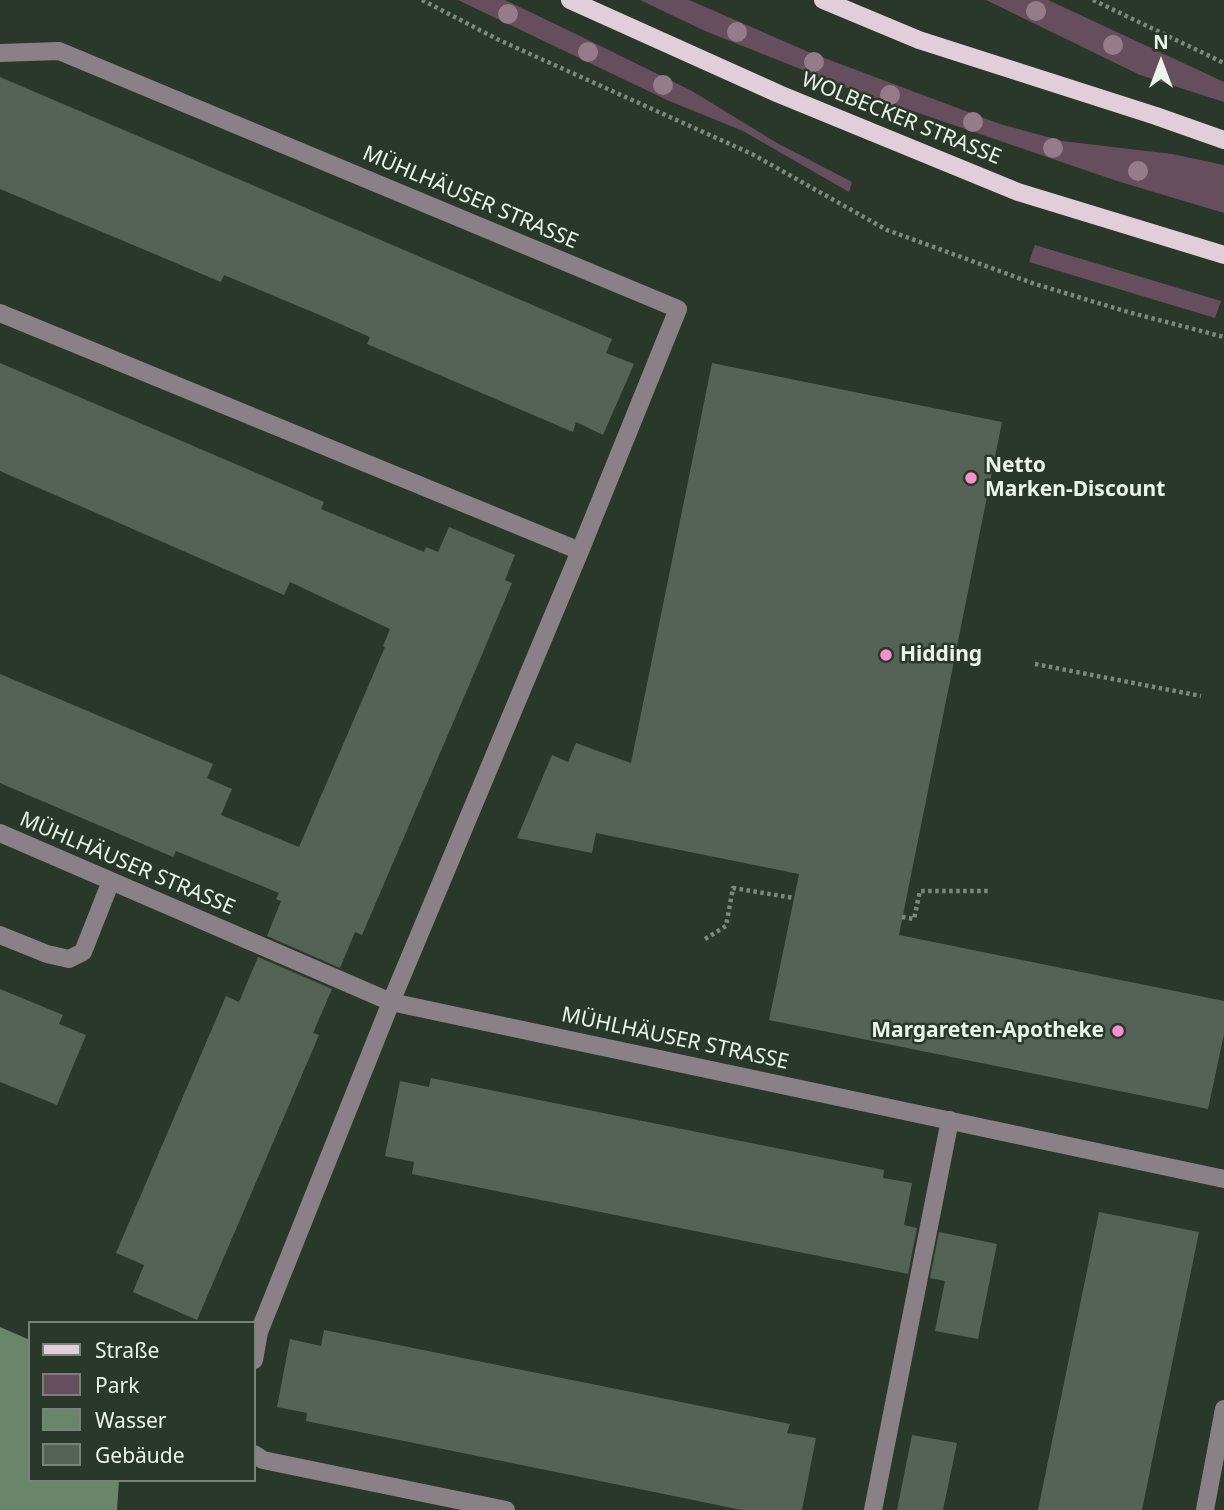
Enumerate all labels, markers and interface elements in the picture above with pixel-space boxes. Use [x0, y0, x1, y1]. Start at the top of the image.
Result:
north arrow [1126, 28, 1196, 98]
text: N [1153, 29, 1169, 55]
street label: WOLBECKER STRASSE [798, 67, 1004, 171]
street label: MÜHLHÄUSER STRASSE [359, 141, 581, 255]
place label: Netto Marken-Discount [985, 453, 1165, 503]
marker: Netto Marken-Discount [963, 470, 979, 486]
place label: Hidding [900, 642, 982, 668]
marker: Hidding [878, 647, 894, 663]
street label: MÜHLHÄUSER STRASSE [16, 807, 238, 921]
street label: MÜHLHÄUSER STRASSE [559, 1003, 791, 1075]
place label: Margareten-Apotheke [871, 1018, 1104, 1044]
marker: Margareten-Apotheke [1110, 1023, 1126, 1039]
legend [28, 1321, 256, 1482]
text: Straße [95, 1336, 159, 1364]
text: Park [95, 1371, 139, 1399]
text: Wasser [95, 1406, 167, 1434]
text: Gebäude [95, 1441, 185, 1469]

